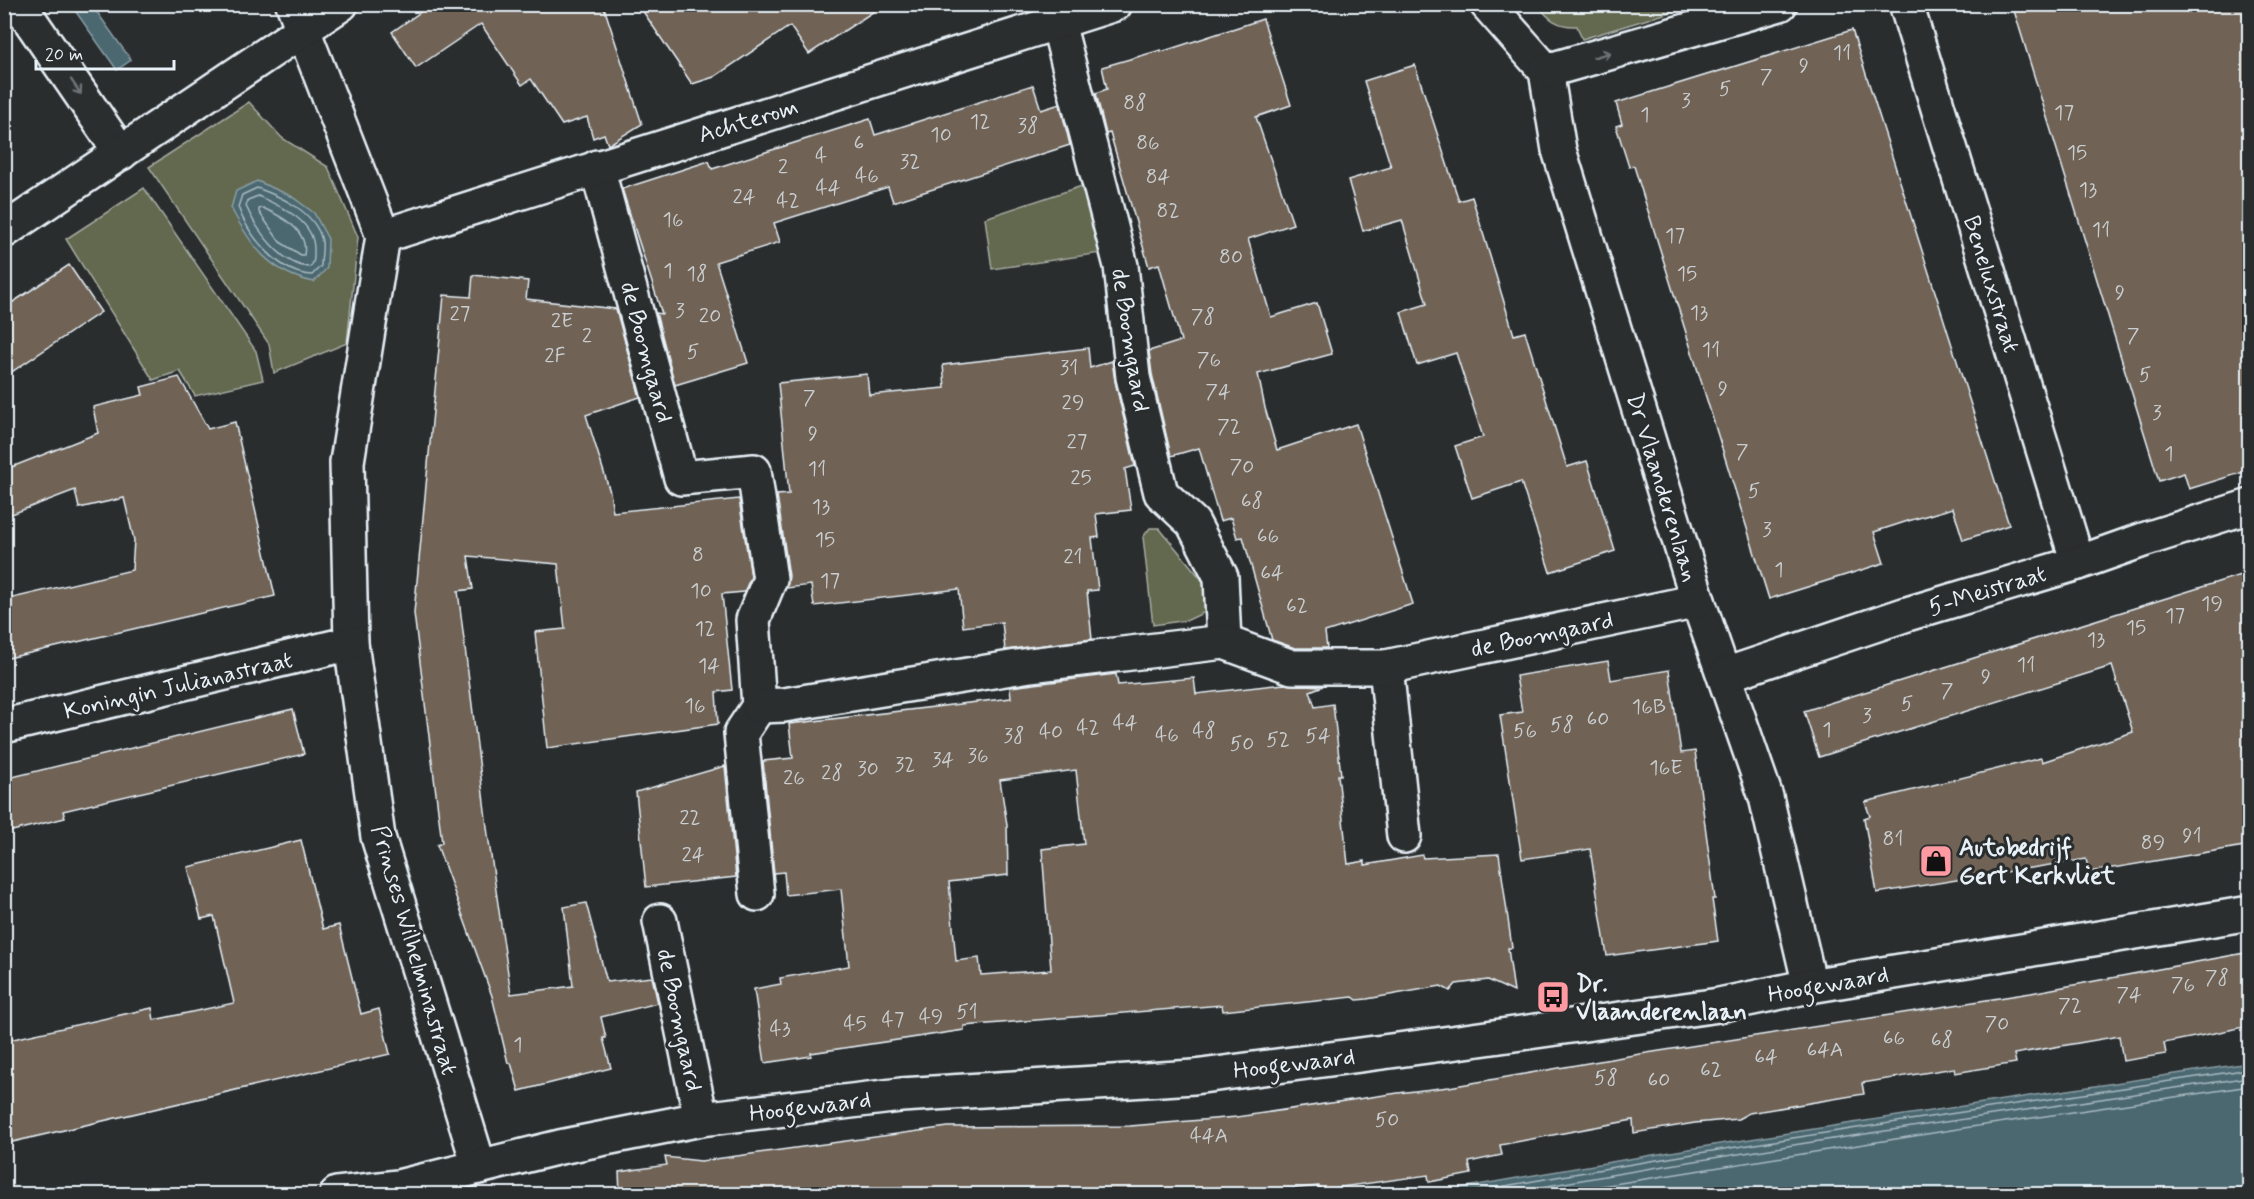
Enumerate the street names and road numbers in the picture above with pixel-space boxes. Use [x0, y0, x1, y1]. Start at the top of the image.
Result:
street label: Achterom [695, 92, 802, 151]
street label: Beneluxstraat [1955, 212, 2026, 357]
street label: de Boomgaard [1103, 266, 1156, 414]
street label: de Boomgaard [612, 278, 679, 426]
street label: Dr Vlaanderenlaan [1618, 389, 1705, 586]
street label: 5-Meistraat [1925, 559, 2050, 624]
street label: de Boomgaard [1468, 605, 1616, 666]
street label: Koningin Julianastraat [61, 645, 296, 728]
street label: Prinses Wilhelminastraat [363, 822, 464, 1079]
street label: de Boomgaard [648, 946, 709, 1094]
street label: Hoogewaard [1765, 960, 1892, 1014]
street label: Hoogewaard [1232, 1042, 1357, 1090]
street label: Hoogewaard [748, 1085, 873, 1133]

